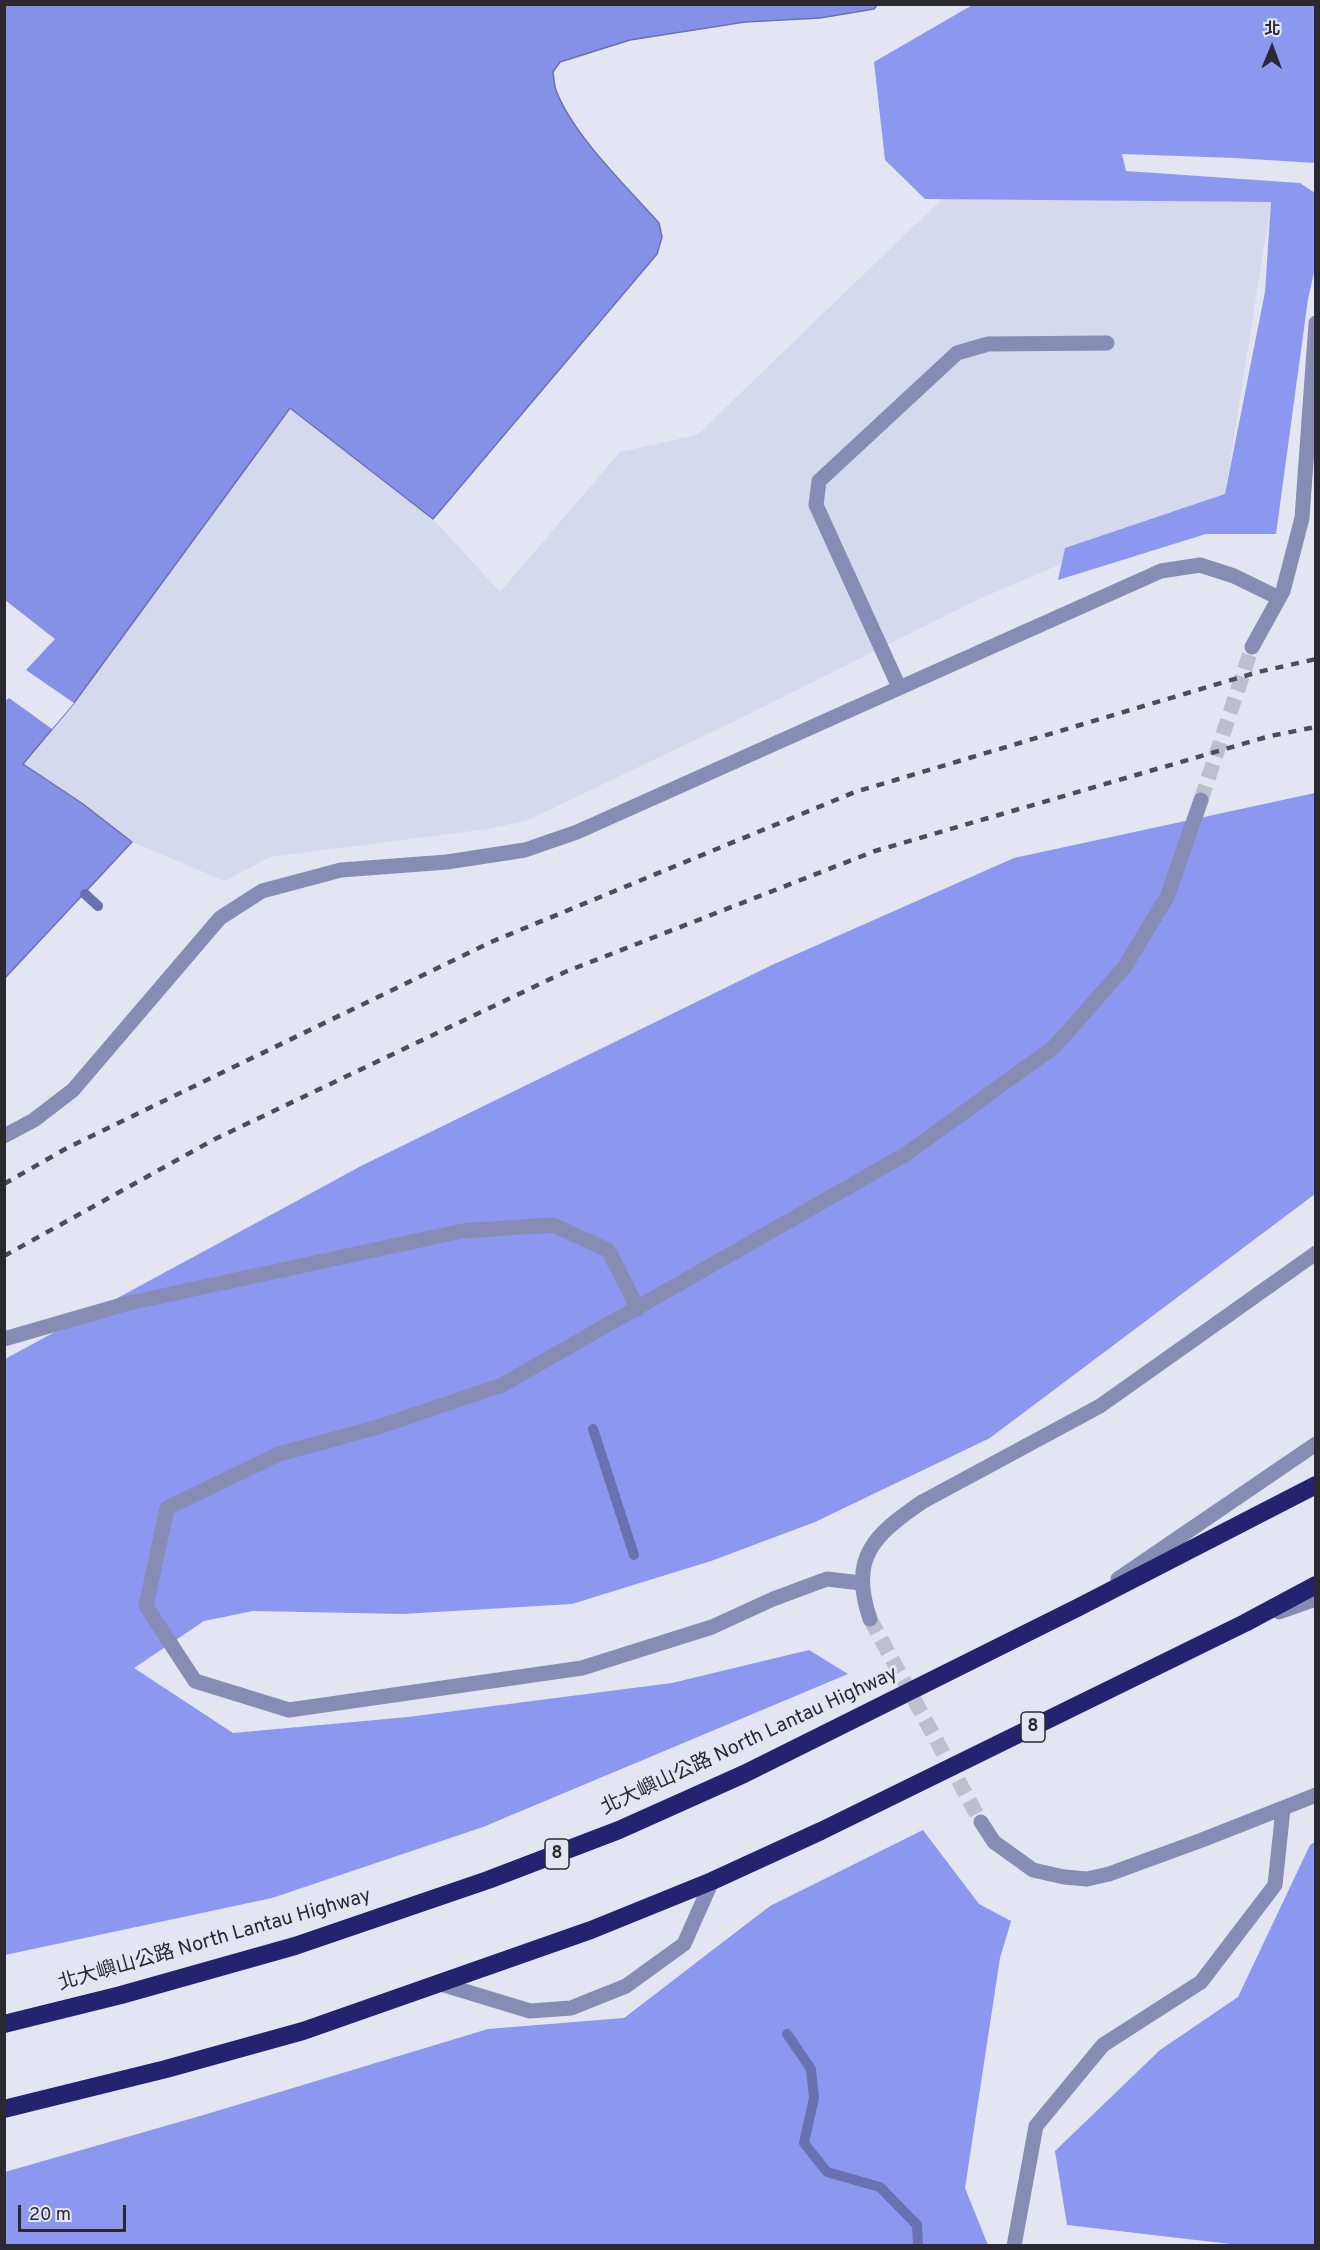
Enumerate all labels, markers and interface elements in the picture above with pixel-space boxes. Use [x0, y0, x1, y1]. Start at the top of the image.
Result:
north arrow [1242, 18, 1302, 78]
text: 北 [1264, 20, 1280, 40]
street label: 北大嶼山公路 North Lantau Highway [598, 1663, 902, 1821]
road number: 8 [1021, 1712, 1045, 1742]
road number: 8 [545, 1839, 569, 1869]
street label: 北大嶼山公路 North Lantau Highway [56, 1885, 374, 1997]
scale bar [21, 2193, 129, 2231]
text: 20 m [29, 2204, 71, 2227]

